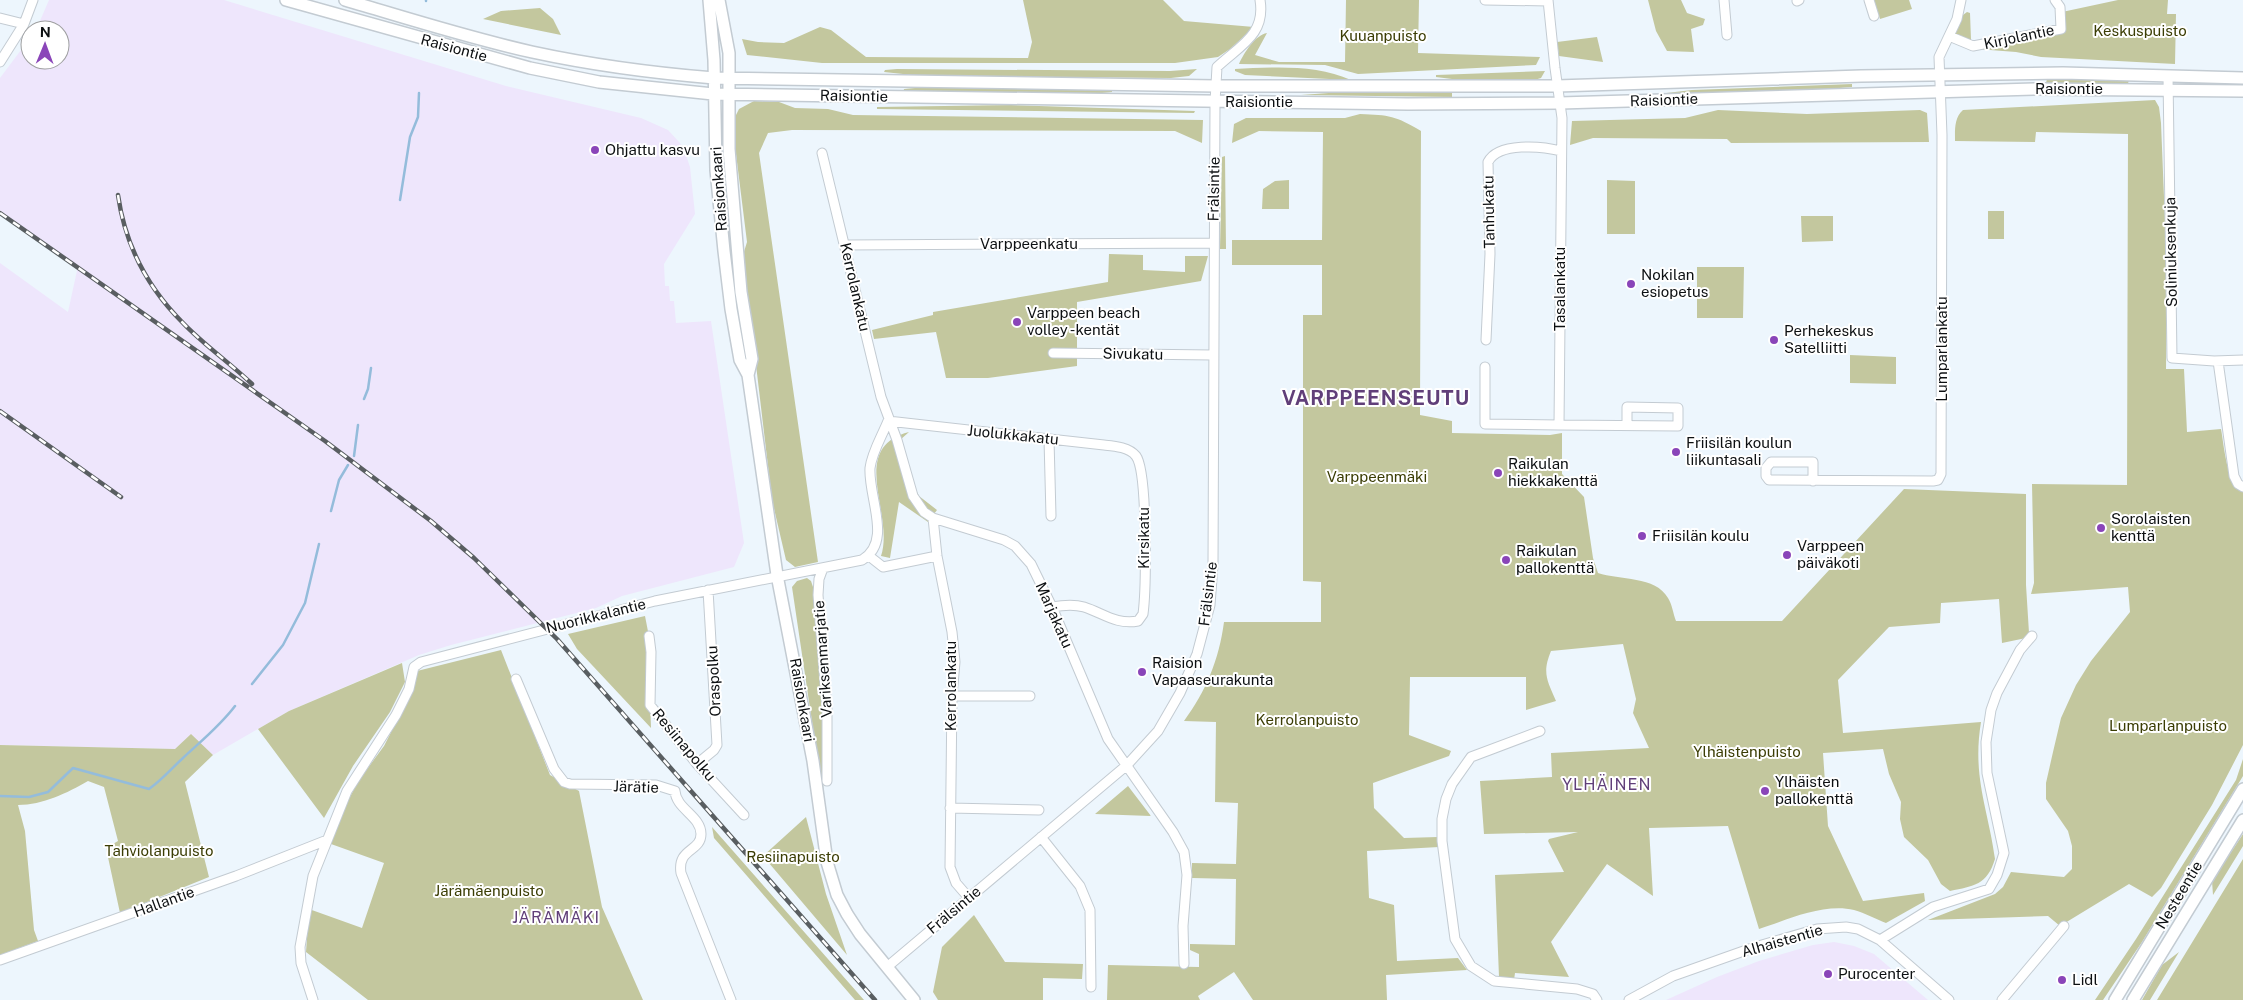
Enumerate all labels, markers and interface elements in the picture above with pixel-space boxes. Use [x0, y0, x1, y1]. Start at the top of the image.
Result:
north arrow [20, 20, 70, 70]
street label: Kirjolantie [1982, 21, 2056, 52]
park label: Keskuspuisto [2093, 22, 2187, 39]
text: N [40, 24, 51, 40]
park label: Kuuanpuisto [1339, 27, 1427, 44]
street label: Raisiontie [419, 30, 489, 65]
street label: Raisiontie [2035, 80, 2103, 97]
street label: Raisiontie [820, 86, 888, 105]
street label: Raisiontie [1630, 90, 1698, 109]
street label: Raisiontie [1225, 93, 1293, 110]
place label: Ohjattu kasvu [605, 141, 700, 158]
marker: Ohjattu kasvu [589, 144, 601, 156]
street label: Raisionkaari [707, 146, 730, 232]
street label: Frälsintie [1204, 156, 1223, 222]
street label: Tanhukatu [1479, 175, 1498, 249]
street label: Soliniuksenkuja [2161, 197, 2180, 307]
street label: Varppeenkatu [980, 235, 1078, 252]
street label: Kerrolankatu [837, 241, 874, 333]
street label: Tasalankatu [1551, 247, 1568, 331]
place label: Nokilan esiopetus [1641, 266, 1708, 300]
marker: Nokilan esiopetus [1625, 278, 1637, 290]
street label: Lumparlankatu [1933, 296, 1950, 402]
place label: Varppeen beach volley -kentät [1027, 304, 1140, 338]
marker: Varppeen beach volley -kentät [1011, 316, 1023, 328]
place label: Perhekeskus Satelliitti [1784, 322, 1874, 356]
marker: Perhekeskus Satelliitti [1768, 334, 1780, 346]
street label: Sivukatu [1102, 344, 1164, 363]
district label: VARPPEENSEUTU [1282, 386, 1470, 410]
street label: Juolukkakatu [967, 421, 1060, 448]
place label: Friisilän koulun liikuntasali [1686, 434, 1792, 468]
marker: Friisilän koulun liikuntasali [1670, 446, 1682, 458]
place label: Raikulan hiekkakenttä [1508, 455, 1598, 489]
marker: Raikulan hiekkakenttä [1492, 467, 1504, 479]
park label: Varppeenmäki [1327, 468, 1427, 485]
street label: Kirsikatu [1135, 507, 1152, 569]
place label: Sorolaisten kenttä [2111, 510, 2190, 544]
marker: Sorolaisten kenttä [2095, 522, 2107, 534]
place label: Friisilän koulu [1652, 527, 1749, 544]
marker: Friisilän koulu [1636, 530, 1648, 542]
place label: Varppeen päiväkoti [1797, 537, 1864, 571]
place label: Raikulan pallokenttä [1516, 542, 1594, 576]
marker: Varppeen päiväkoti [1781, 549, 1793, 561]
marker: Raikulan pallokenttä [1500, 554, 1512, 566]
street label: Frälsintie [1195, 561, 1220, 627]
street label: Marjakatu [1032, 579, 1077, 650]
street label: Nuorikkalantie [544, 595, 648, 636]
street label: Variksenmarjatie [810, 600, 835, 718]
street label: Kerrolankatu [942, 641, 959, 731]
street label: Oraspolku [703, 645, 724, 717]
place label: Raision Vapaaseurakunta [1152, 654, 1273, 688]
street label: Raisionkaari [787, 657, 818, 743]
marker: Raision Vapaaseurakunta [1136, 666, 1148, 678]
street label: Resiinapolku [649, 705, 720, 784]
park label: Kerrolanpuisto [1256, 711, 1358, 728]
park label: Lumparlanpuisto [2109, 717, 2227, 734]
park label: Ylhäistenpuisto [1693, 743, 1801, 760]
place label: Ylhäisten pallokenttä [1775, 773, 1853, 807]
district label: YLHÄINEN [1562, 774, 1652, 794]
street label: Järätie [613, 777, 659, 796]
marker: Ylhäisten pallokenttä [1759, 785, 1771, 797]
park label: Tahviolanpuisto [105, 842, 213, 859]
park label: Resiinapuisto [746, 848, 840, 865]
street label: Nesteentie [2152, 858, 2205, 932]
park label: Järämäenpuisto [434, 882, 544, 899]
street label: Frälsintie [923, 882, 984, 937]
street label: Hallantie [131, 883, 196, 920]
district label: JÄRÄMÄKI [512, 907, 600, 927]
street label: Alhaistentie [1739, 921, 1824, 960]
place label: Purocenter [1838, 965, 1916, 982]
marker: Purocenter [1822, 968, 1834, 980]
place label: Lidl [2072, 971, 2098, 988]
marker: Lidl [2056, 974, 2068, 986]

